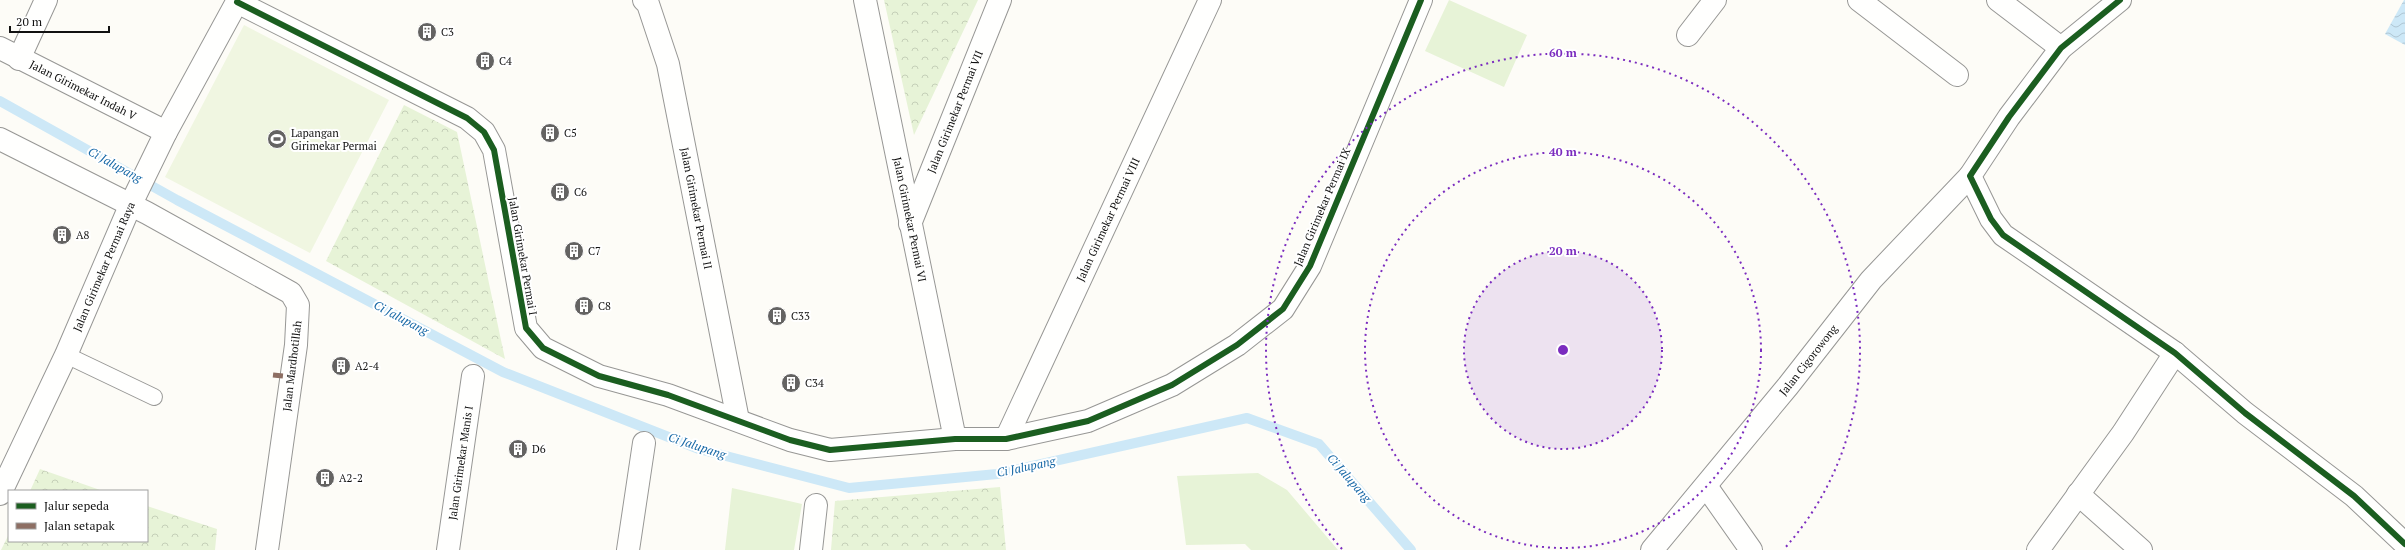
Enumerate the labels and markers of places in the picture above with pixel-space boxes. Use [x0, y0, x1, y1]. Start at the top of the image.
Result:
building icon: C3 [416, 21, 438, 43]
place label: C3 [441, 25, 454, 39]
building icon: C4 [474, 50, 496, 72]
place label: C4 [499, 54, 512, 68]
building icon: C5 [539, 122, 561, 144]
place label: Lapangan Girimekar Permai [291, 126, 377, 153]
place label: C5 [564, 126, 577, 140]
sports icon: Lapangan Girimekar Permai [266, 128, 288, 150]
building icon: C6 [549, 181, 571, 203]
place label: C6 [574, 185, 587, 199]
building icon: A8 [51, 224, 73, 246]
place label: A8 [76, 228, 90, 242]
building icon: C7 [563, 240, 585, 262]
place label: C7 [588, 244, 601, 258]
building icon: C8 [573, 295, 595, 317]
place label: C8 [598, 299, 611, 313]
building icon: C33 [766, 305, 788, 327]
place label: C33 [791, 309, 810, 323]
centre of rings [1556, 343, 1570, 357]
building icon: A2-4 [330, 355, 352, 377]
place label: A2-4 [355, 359, 379, 373]
building icon: C34 [780, 372, 802, 394]
place label: C34 [805, 376, 824, 390]
building icon: D6 [507, 438, 529, 460]
place label: D6 [532, 442, 546, 456]
building icon: A2-2 [314, 467, 336, 489]
place label: A2-2 [339, 471, 363, 485]

